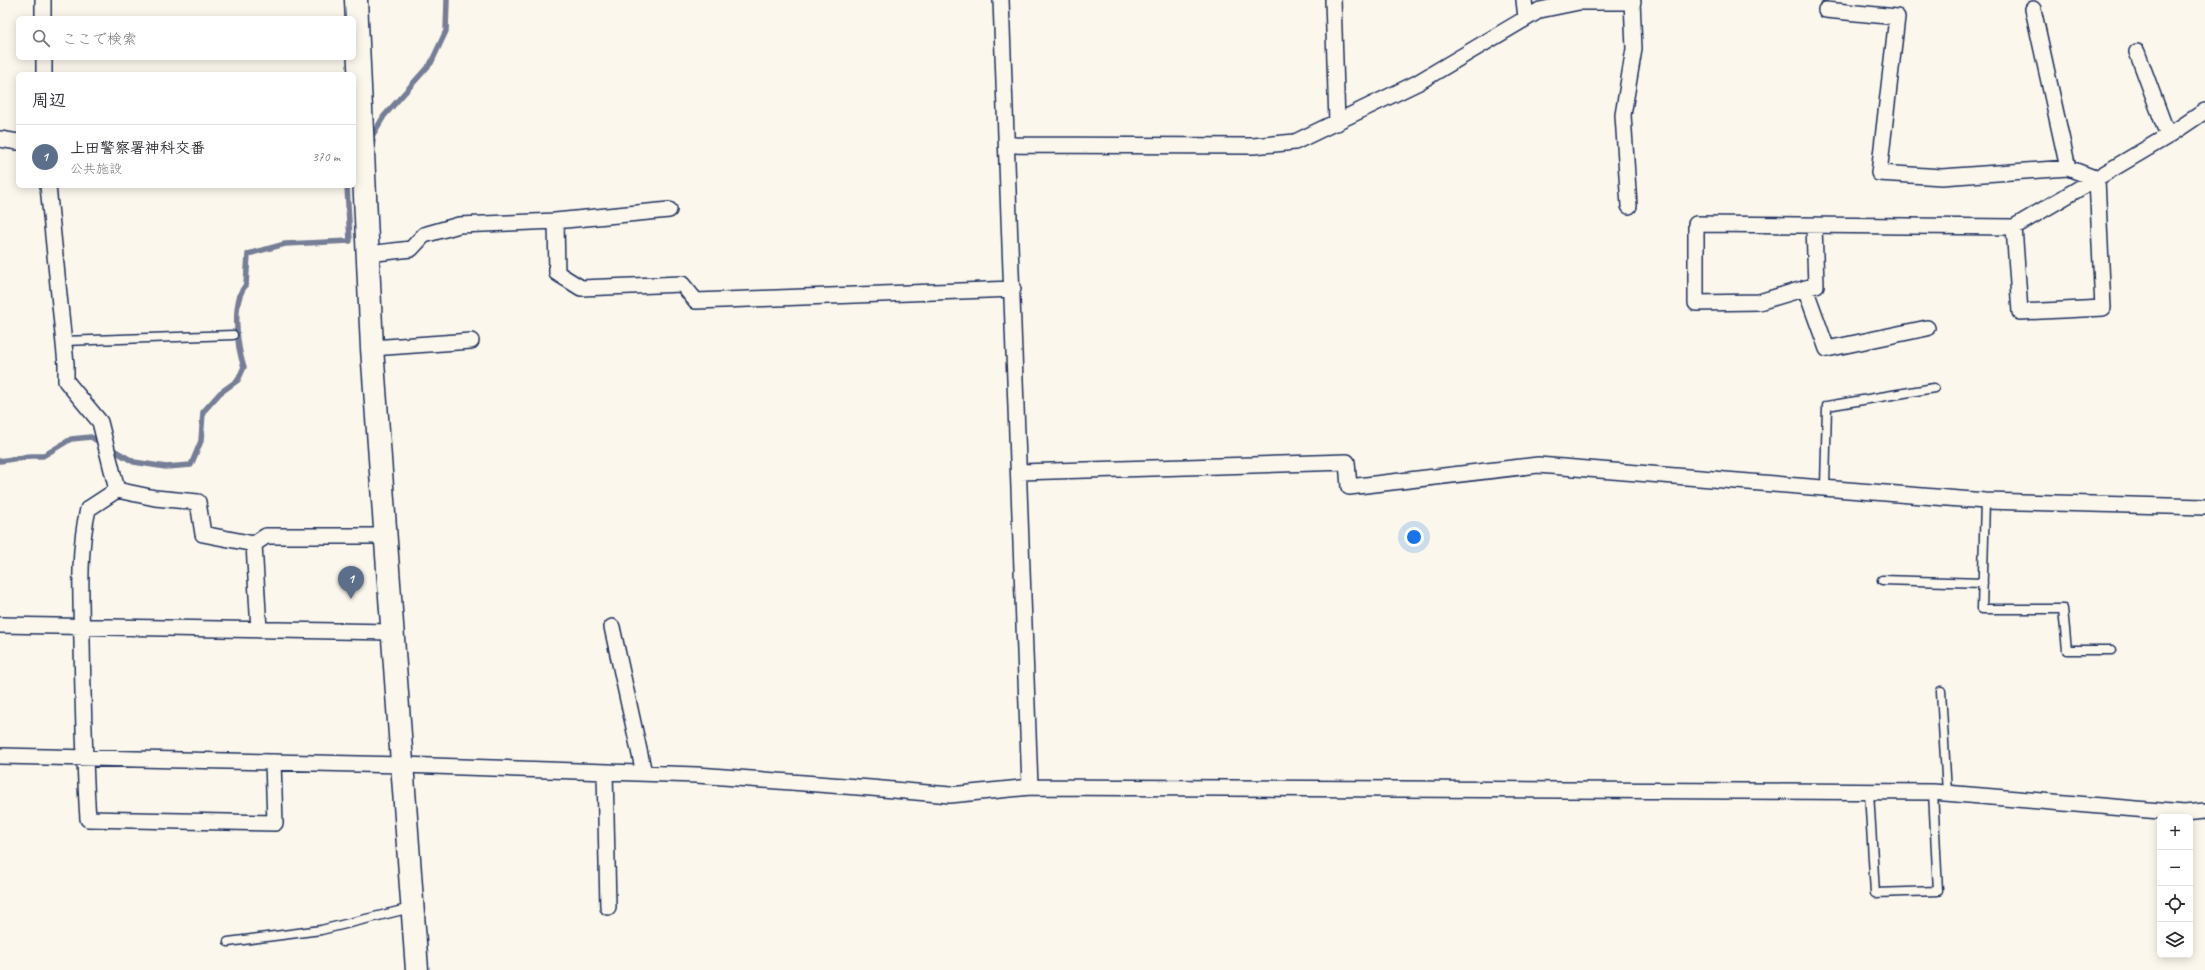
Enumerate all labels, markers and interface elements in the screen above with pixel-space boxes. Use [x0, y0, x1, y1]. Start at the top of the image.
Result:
search box [16, 16, 356, 60]
icon: search [30, 27, 52, 49]
text: ここで検索 [62, 30, 137, 49]
text: 周辺 [32, 90, 66, 111]
text: 上田警察署神科交番 [70, 139, 205, 158]
text: 1 [42, 149, 48, 165]
text: 370 m [312, 149, 340, 165]
text: 公共施設 [70, 161, 122, 177]
your location [1404, 527, 1424, 547]
pin: 1 [338, 566, 364, 599]
map controls [2157, 814, 2193, 958]
button: + [2157, 814, 2193, 850]
button: − [2157, 850, 2193, 886]
button: locate [2157, 886, 2193, 922]
button: layers [2157, 922, 2193, 958]

